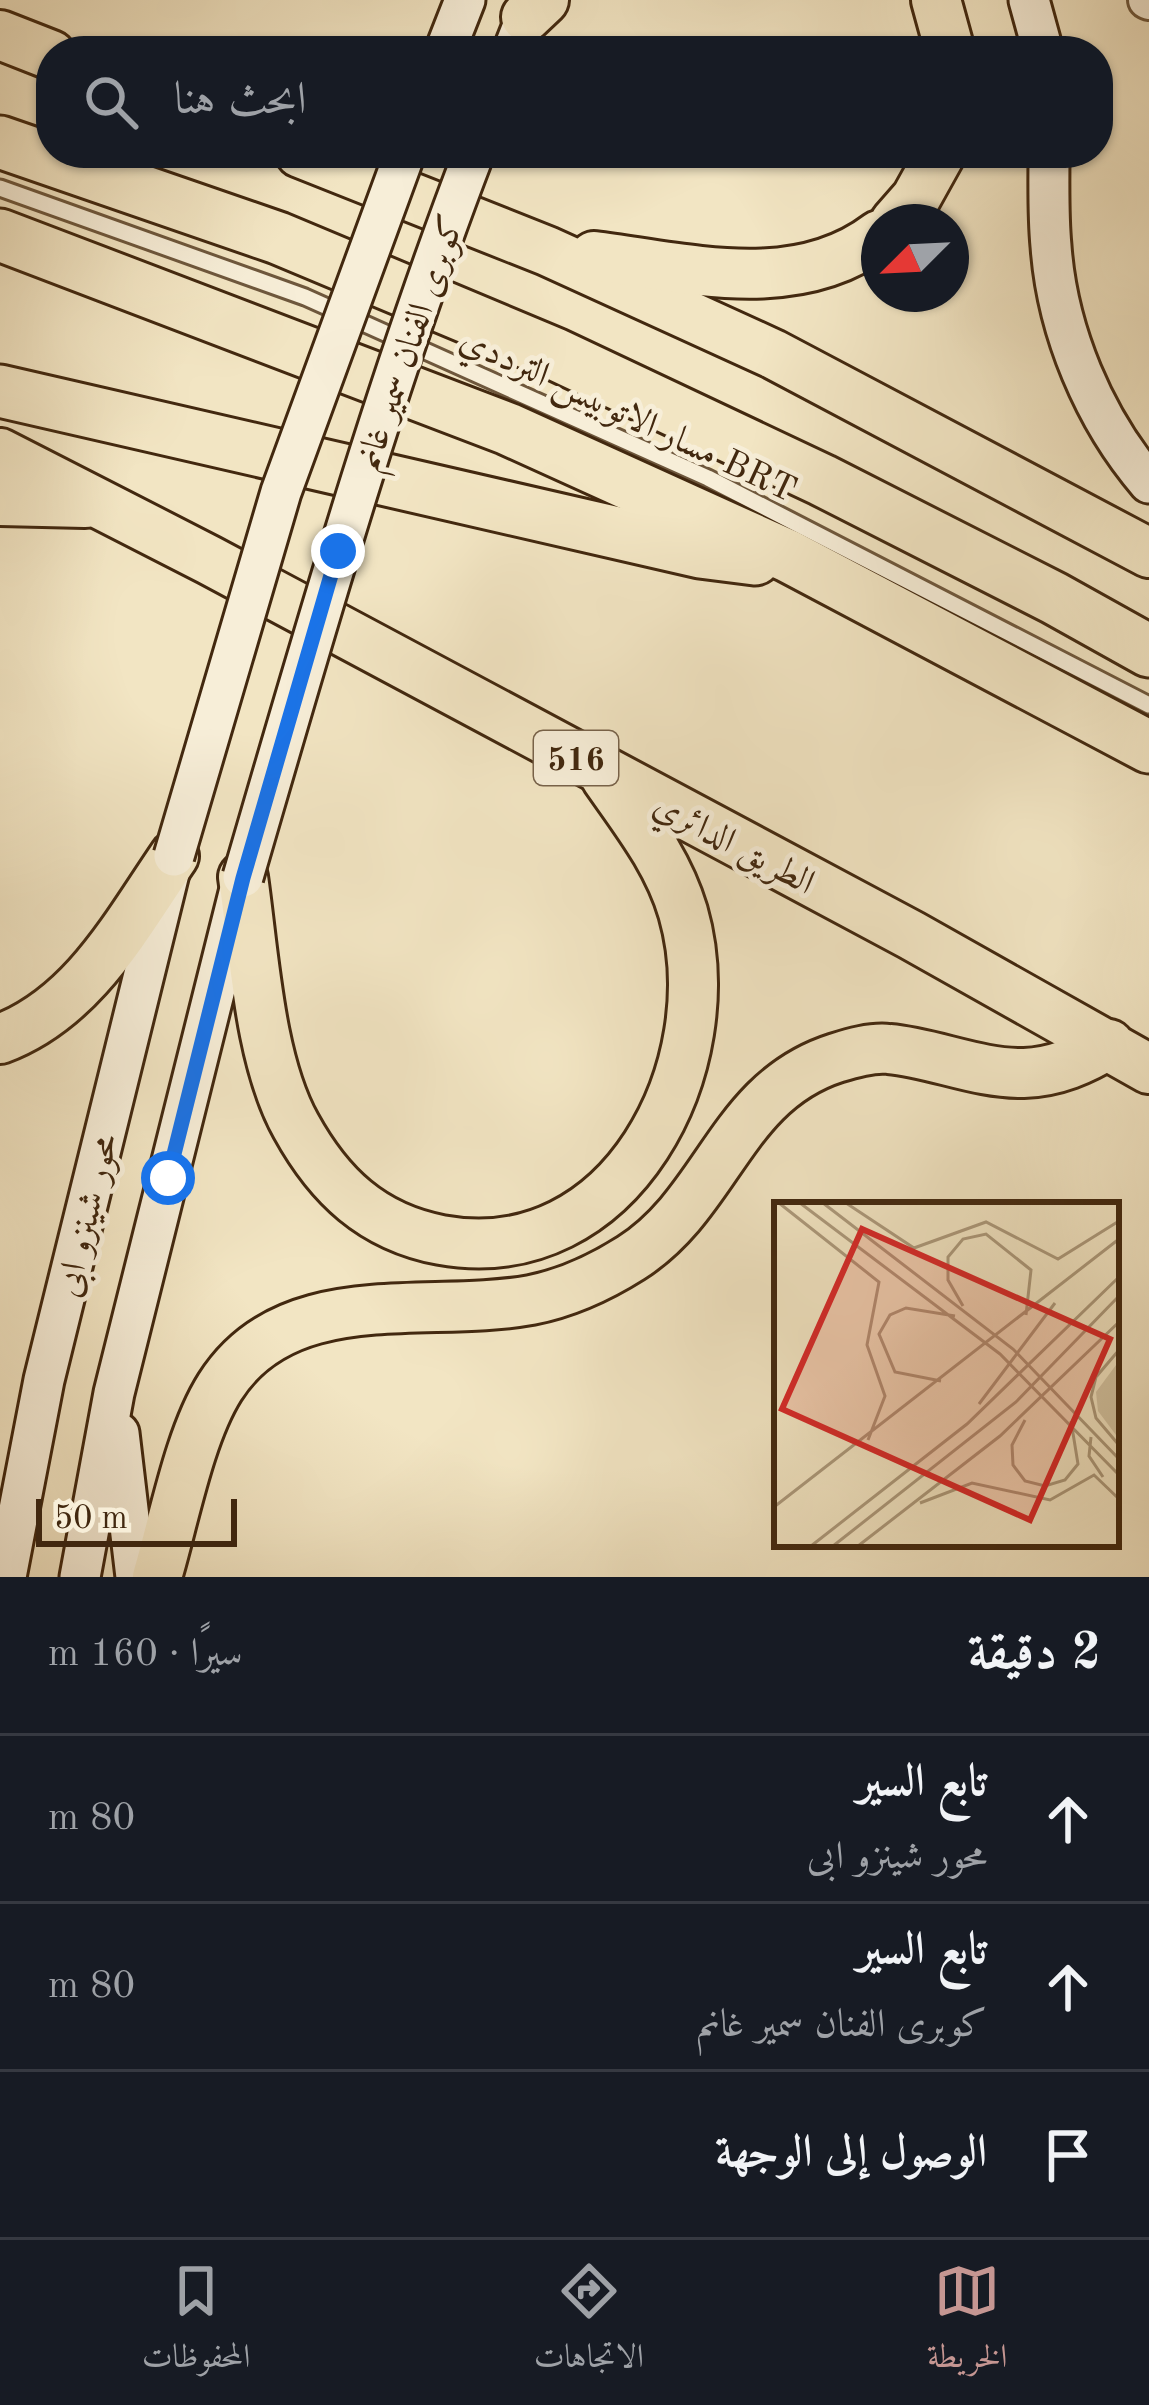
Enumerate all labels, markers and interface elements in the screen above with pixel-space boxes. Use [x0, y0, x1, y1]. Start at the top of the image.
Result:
search box [36, 36, 1113, 168]
icon: search [78, 69, 144, 135]
text: ابحث هنا [174, 79, 307, 124]
north arrow [861, 204, 969, 312]
street label: كوبرى الفنان سمير غانم [350, 210, 482, 479]
street label: مسار الاتوبيس الترددي BRT [451, 323, 801, 517]
route end [311, 524, 365, 578]
road number: 516 [534, 731, 618, 785]
street label: الطريق الدائري [643, 788, 819, 909]
street label: محور شينزو ابى [51, 1131, 131, 1302]
route start [141, 1151, 195, 1205]
inset map [774, 1202, 1119, 1547]
scale bar [36, 1493, 237, 1546]
text: 50 m [54, 1503, 128, 1536]
text: 2 دقيقة [968, 1629, 1101, 1680]
text: سيرًا · 160 m [48, 1635, 243, 1674]
text: تابع السير [857, 1761, 987, 1806]
icon: ahead [1035, 1786, 1101, 1852]
text: 80 m [48, 1799, 135, 1838]
text: محور شينزو ابى [807, 1838, 987, 1877]
text: تابع السير [857, 1929, 987, 1974]
icon: ahead [1035, 1954, 1101, 2020]
text: 80 m [48, 1967, 135, 2006]
text: كوبرى الفنان سمير غانم [697, 2006, 987, 2045]
icon: arrive [1035, 2122, 1101, 2188]
text: الوصول إلى الوجهة [715, 2132, 987, 2177]
tab: المحفوظات [142, 2258, 250, 2388]
tab: الاتجاهات [534, 2258, 644, 2388]
tab: الخريطة [927, 2258, 1007, 2388]

